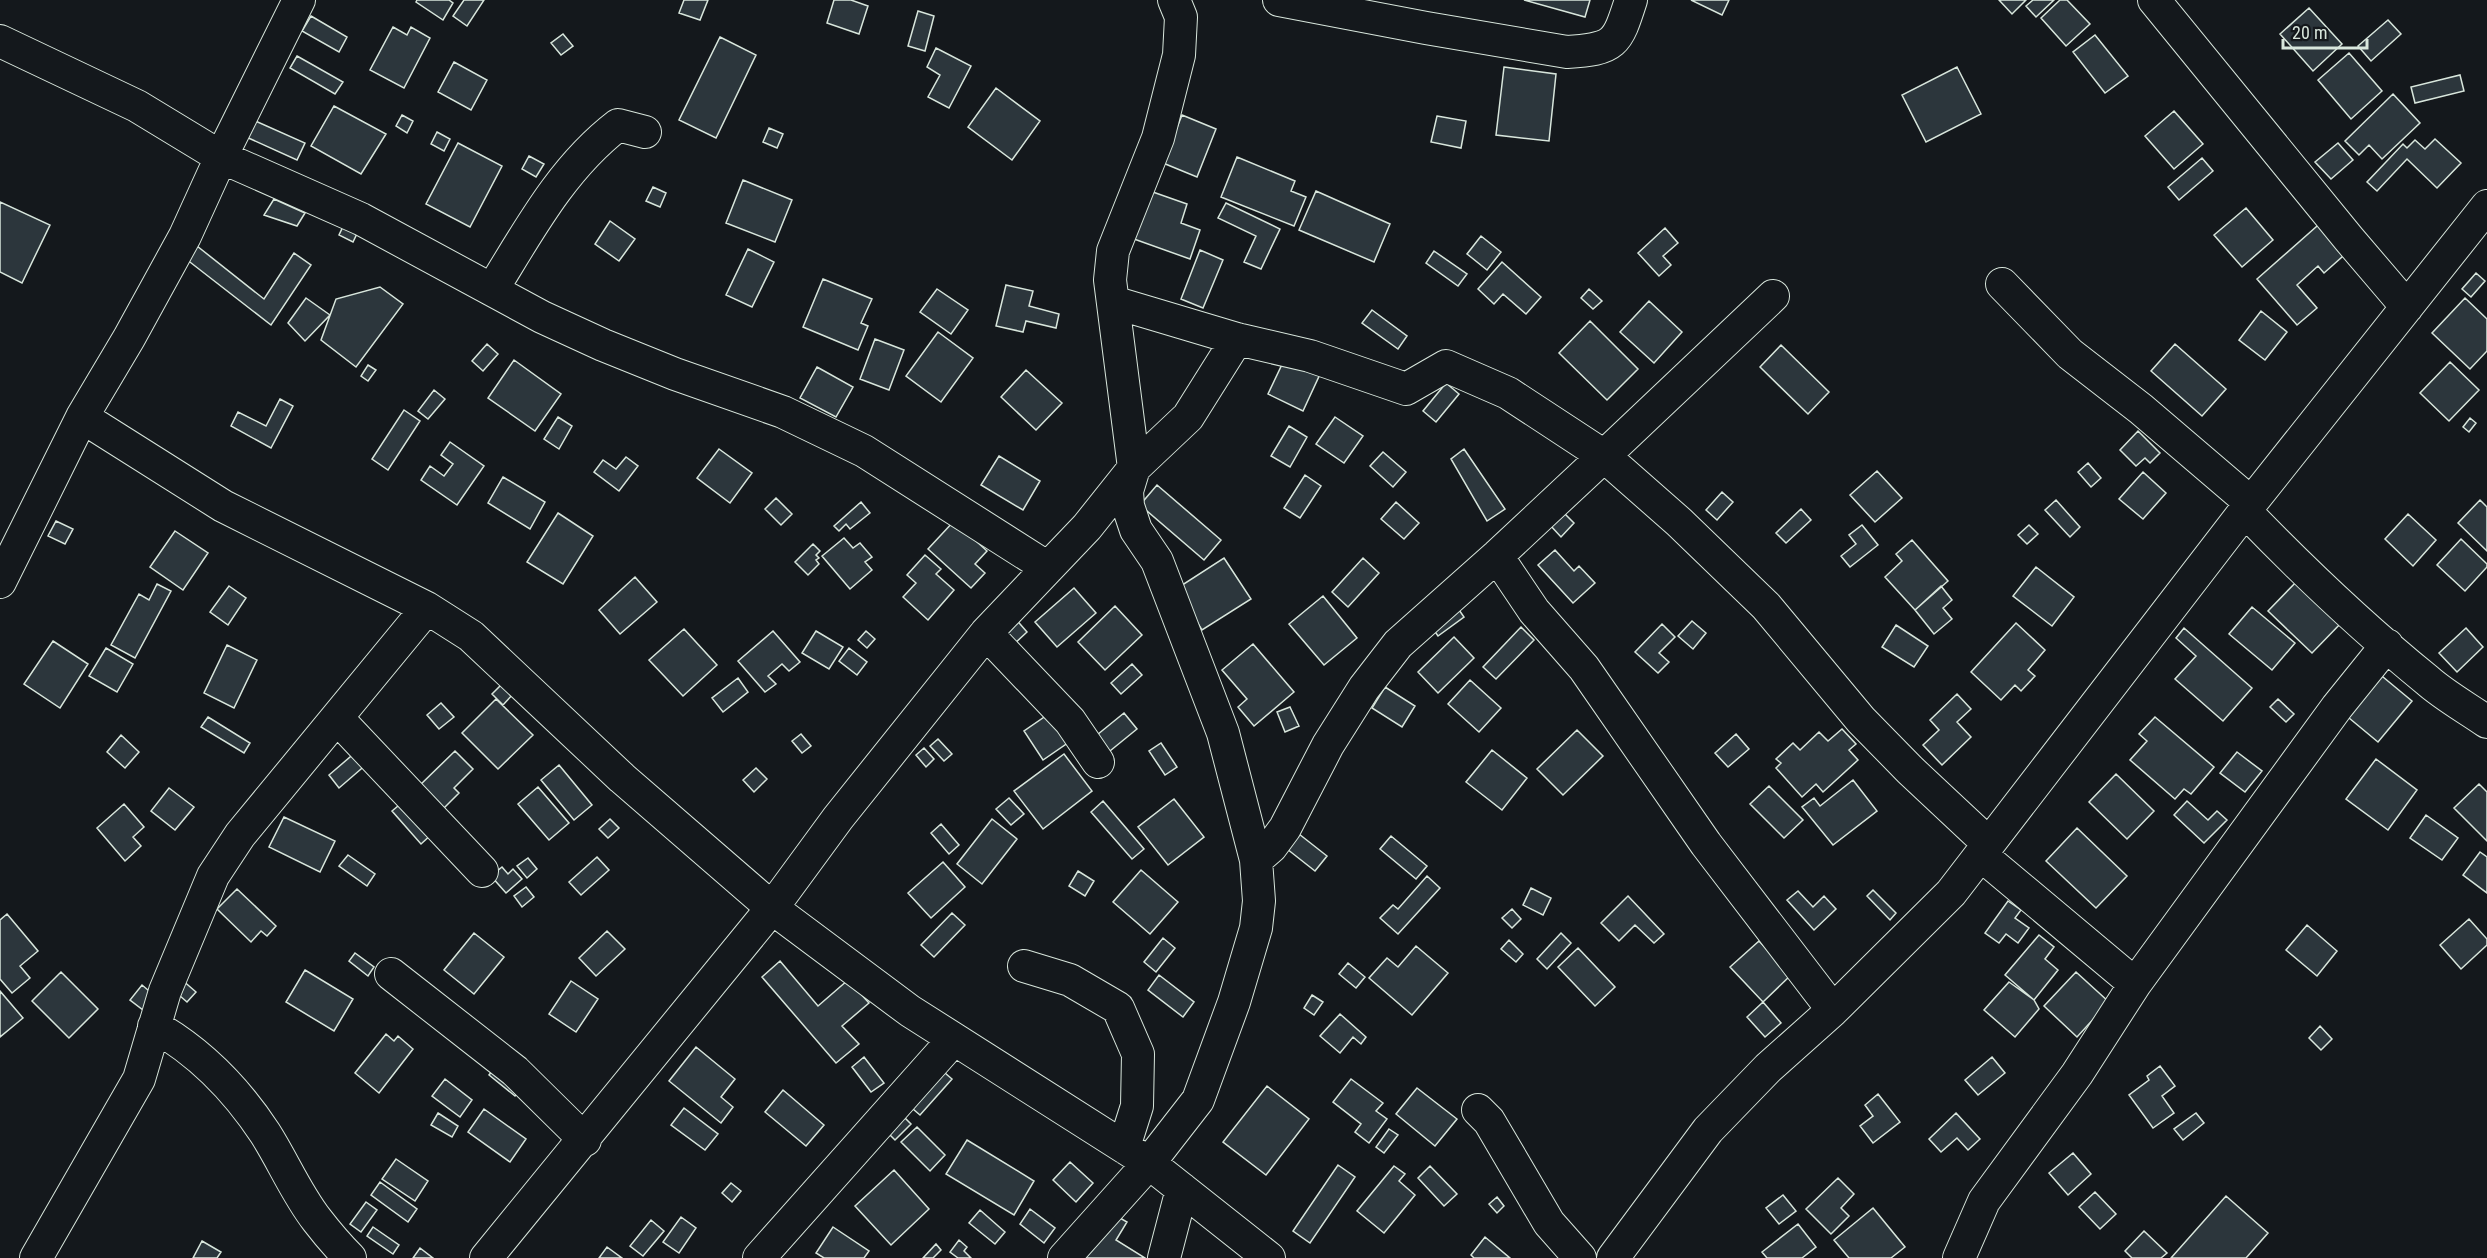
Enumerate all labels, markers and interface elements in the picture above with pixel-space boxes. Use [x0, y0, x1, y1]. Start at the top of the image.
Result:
scale bar [2283, 12, 2367, 50]
text: 20 m [2292, 22, 2327, 43]

